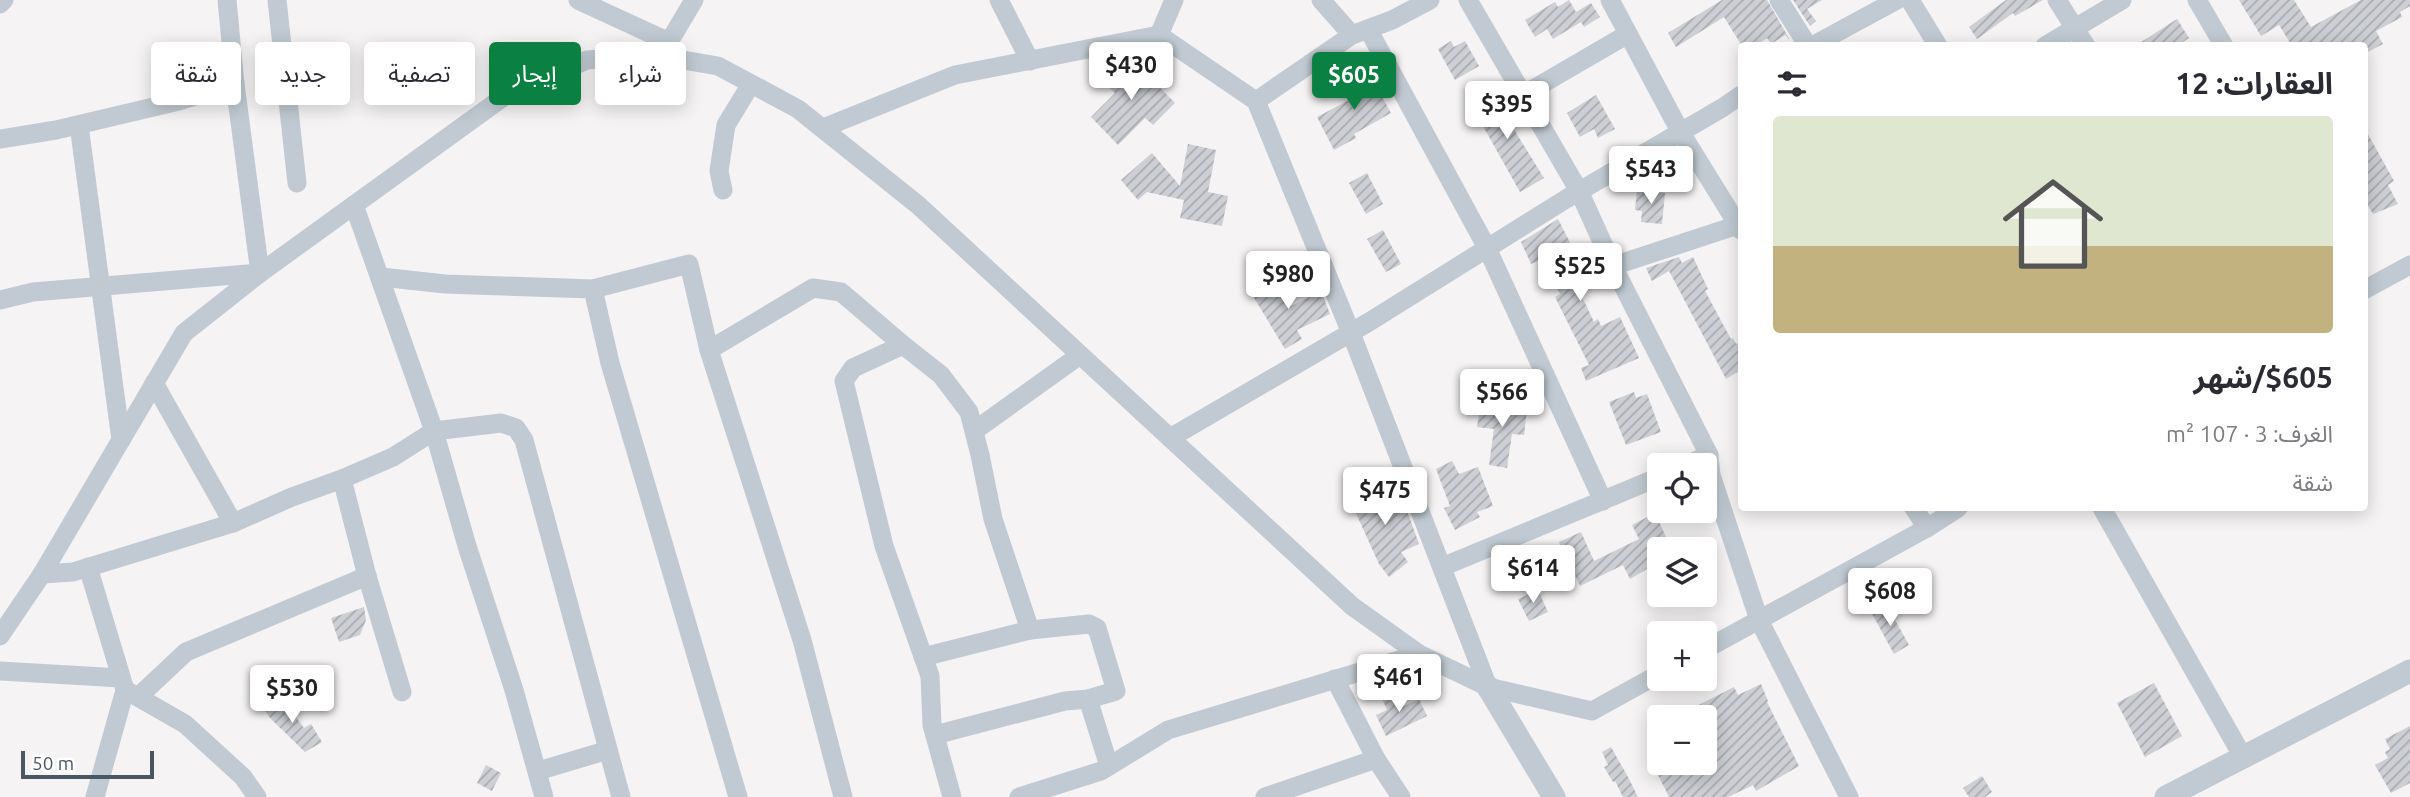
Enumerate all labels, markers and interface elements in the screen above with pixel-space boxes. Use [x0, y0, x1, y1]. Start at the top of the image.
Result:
chip: شقة [151, 42, 241, 105]
chip: جديد [255, 42, 350, 105]
chip: تصفية [364, 42, 475, 105]
chip: إيجار [489, 42, 581, 105]
chip: شراء [595, 42, 686, 105]
pin: $430 [1090, 42, 1172, 102]
text: $430 [1105, 52, 1157, 77]
pin: $605 [1313, 52, 1395, 112]
text: $605 [1328, 62, 1380, 87]
icon: filters [1773, 65, 1811, 103]
text: العقارات: 12 [2175, 66, 2333, 100]
pin: $395 [1466, 82, 1548, 141]
text: $395 [1481, 91, 1533, 116]
pin: $543 [1610, 146, 1692, 206]
text: $543 [1625, 156, 1677, 181]
icon: home [1990, 161, 2116, 287]
pin: $525 [1539, 244, 1621, 303]
pin: $980 [1247, 252, 1329, 311]
text: $525 [1554, 253, 1606, 278]
text: $980 [1262, 261, 1314, 286]
text: $605/شهر [2194, 360, 2333, 394]
pin: $566 [1461, 370, 1543, 429]
text: $566 [1476, 379, 1528, 404]
text: الغرف: 3 · 107 m² [2166, 421, 2333, 446]
map controls [1647, 453, 1717, 775]
button: locate [1647, 453, 1717, 523]
pin: $475 [1344, 468, 1426, 527]
text: شقة [2292, 470, 2333, 495]
text: $475 [1359, 477, 1411, 502]
button: layers [1647, 537, 1717, 607]
pin: $614 [1492, 546, 1574, 605]
text: $614 [1507, 555, 1559, 580]
pin: $608 [1849, 568, 1931, 628]
text: $608 [1864, 578, 1916, 603]
button: + [1647, 621, 1717, 691]
pin: $461 [1358, 654, 1440, 714]
text: $461 [1373, 664, 1425, 689]
pin: $530 [251, 666, 333, 725]
text: $530 [266, 675, 318, 700]
button: − [1647, 705, 1717, 775]
scale bar [21, 748, 154, 780]
text: 50 m [32, 752, 74, 774]

